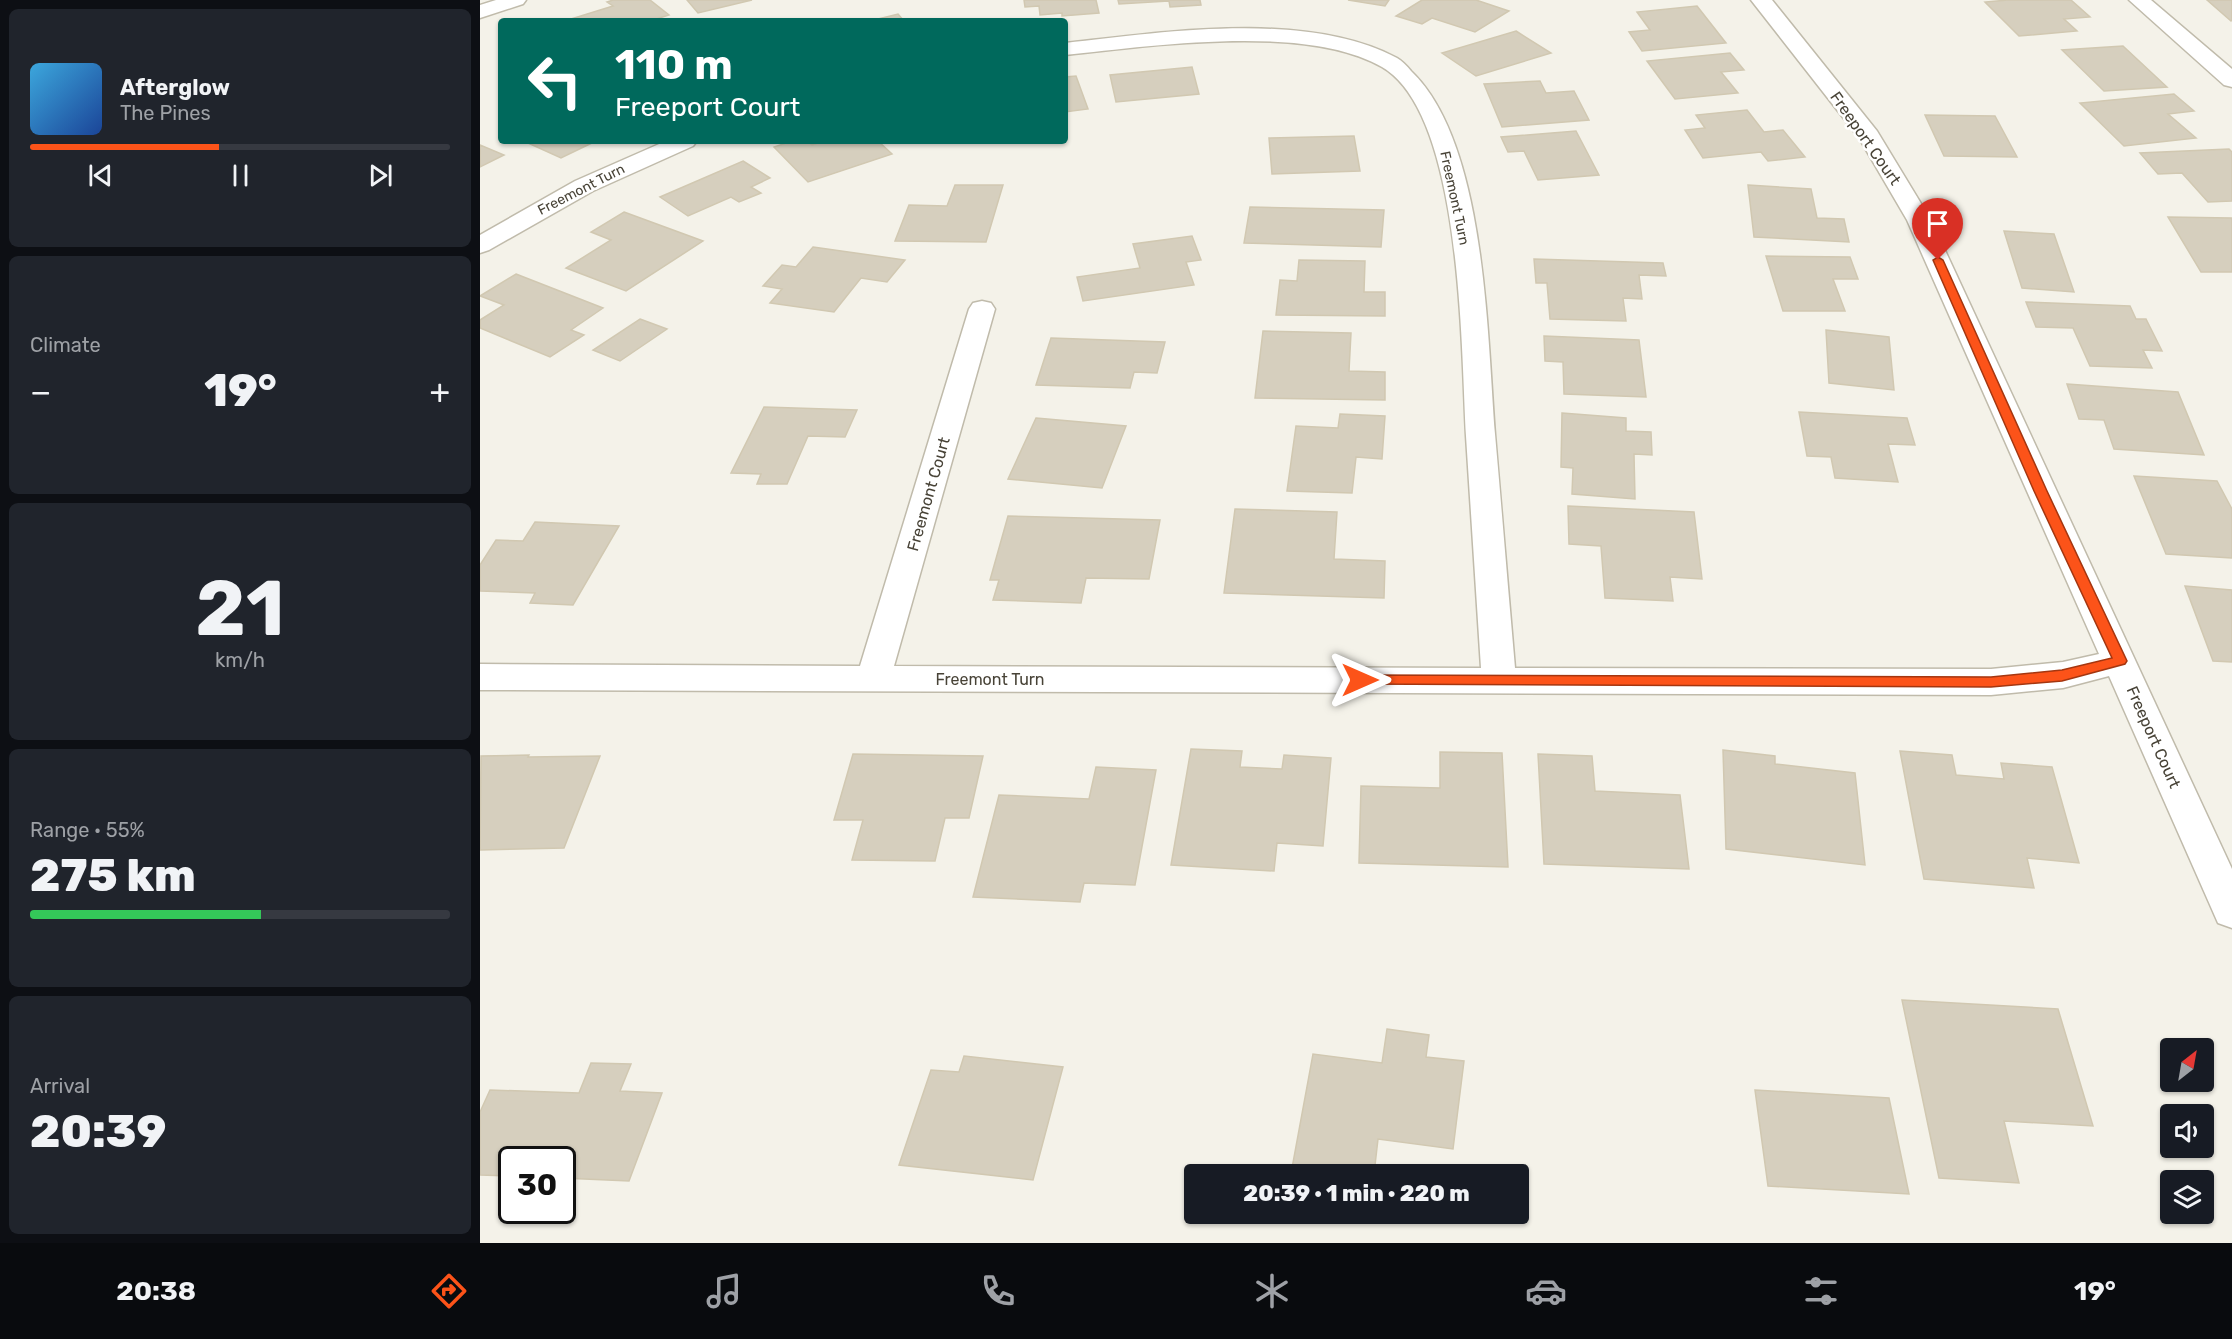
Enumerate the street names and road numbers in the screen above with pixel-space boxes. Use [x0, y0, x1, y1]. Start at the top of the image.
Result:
street label: Freeport Court [1826, 88, 1905, 189]
street label: Freemont Turn [1436, 150, 1473, 247]
street label: Freemont Turn [535, 160, 628, 219]
street label: Freemont Court [903, 435, 954, 553]
street label: Freemont Turn [935, 670, 1045, 689]
street label: Freeport Court [2123, 683, 2185, 791]

